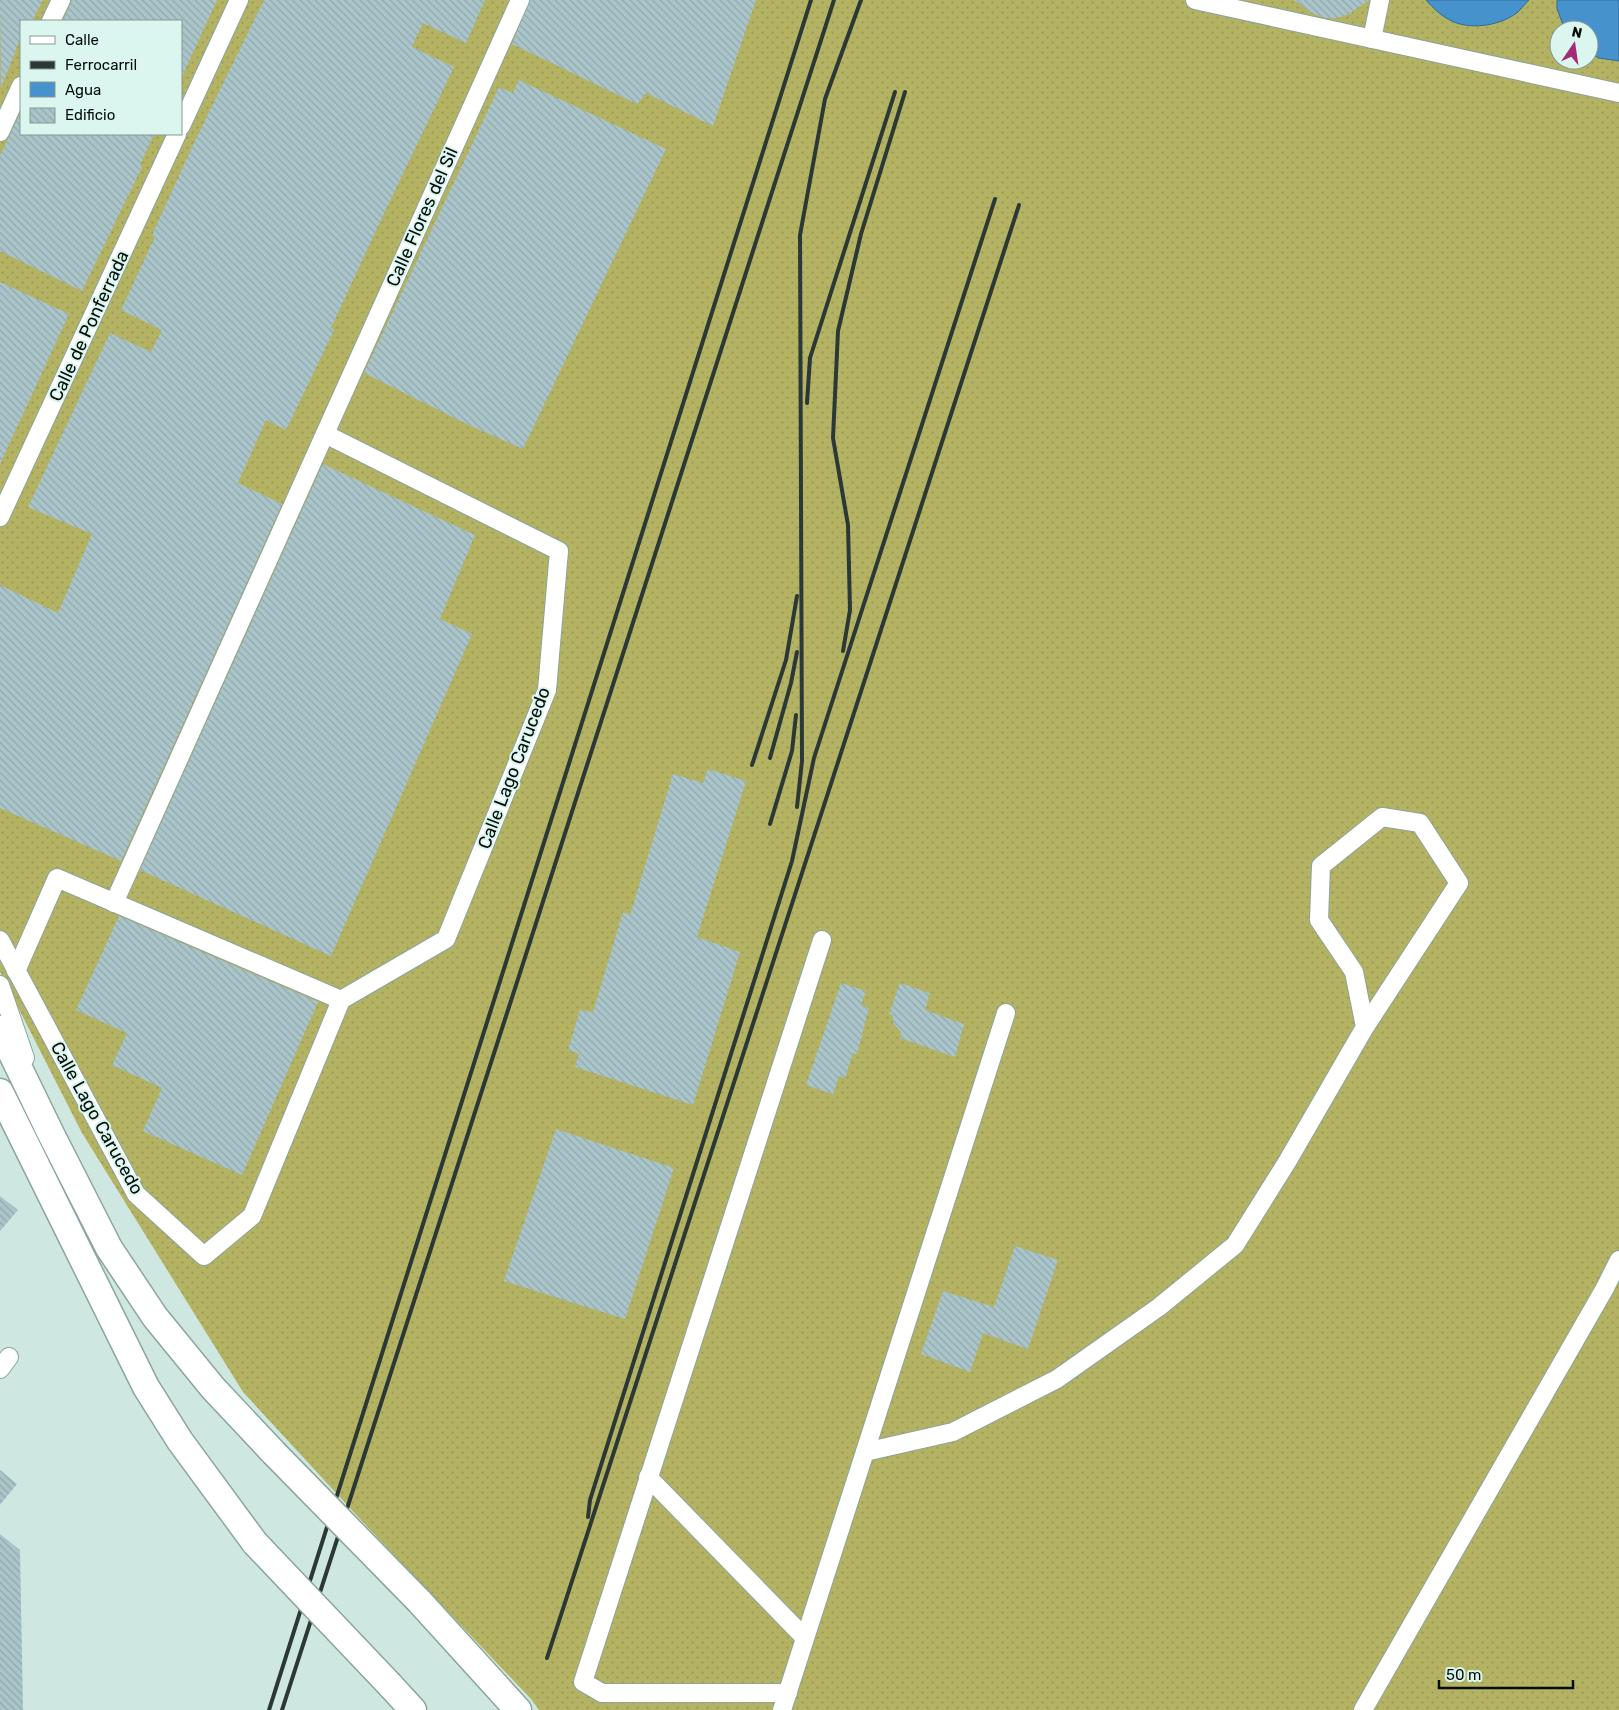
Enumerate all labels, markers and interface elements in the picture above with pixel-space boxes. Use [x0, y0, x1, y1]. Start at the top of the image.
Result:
legend [20, 20, 182, 135]
north arrow [1549, 20, 1599, 70]
text: N [1570, 23, 1584, 42]
text: Calle [65, 31, 99, 49]
text: Ferrocarril [65, 56, 137, 74]
text: Agua [65, 81, 101, 99]
text: Edificio [65, 106, 115, 124]
street label: Calle Flores del Sil [381, 144, 463, 290]
street label: Calle de Ponferrada [44, 247, 134, 405]
street label: Calle Lago Carucedo [473, 684, 555, 852]
street label: Calle Lago Carucedo [46, 1038, 148, 1198]
scale bar [1439, 1658, 1573, 1690]
text: 50 m [1446, 1666, 1481, 1684]

